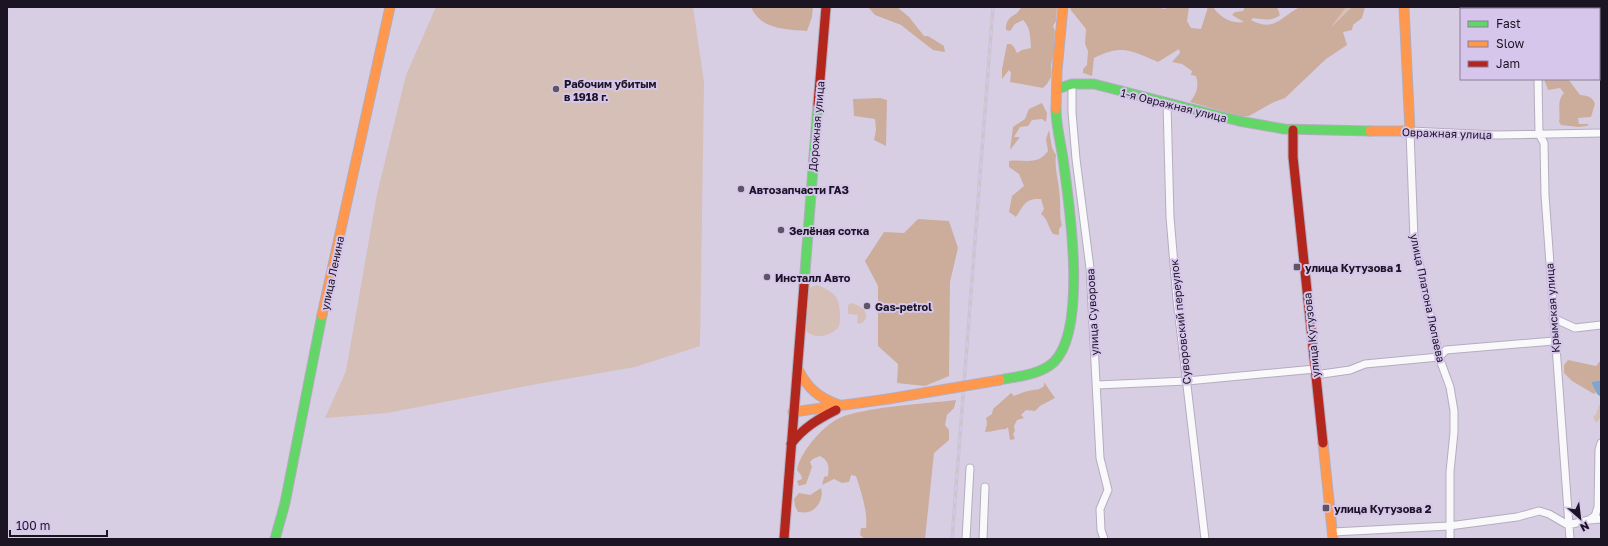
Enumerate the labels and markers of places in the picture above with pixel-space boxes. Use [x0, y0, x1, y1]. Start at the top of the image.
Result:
place label: Рабочим убитым в 1918 г. [564, 77, 657, 103]
marker: Рабочим убитым в 1918 г. [551, 84, 561, 94]
place label: Автозапчасти ГАЗ [749, 183, 849, 196]
marker: Автозапчасти ГАЗ [736, 184, 746, 194]
place label: Зелёная сотка [789, 224, 869, 237]
marker: Зелёная сотка [776, 225, 786, 235]
place label: улица Кутузова 1 [1305, 261, 1402, 274]
marker: улица Кутузова 1 [1292, 262, 1302, 272]
place label: Инсталл Авто [775, 271, 851, 284]
marker: Инсталл Авто [762, 272, 772, 282]
place label: Gas-petrol [875, 300, 932, 313]
marker: Gas-petrol [862, 301, 872, 311]
place label: улица Кутузова 2 [1334, 502, 1432, 515]
marker: улица Кутузова 2 [1321, 503, 1331, 513]

